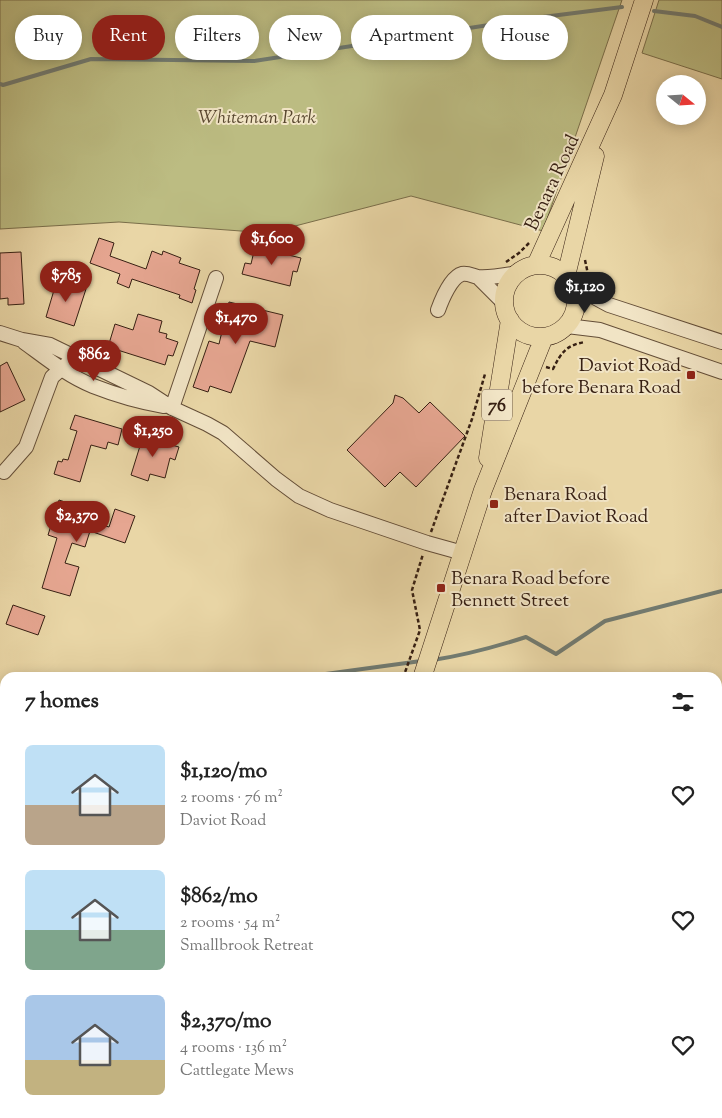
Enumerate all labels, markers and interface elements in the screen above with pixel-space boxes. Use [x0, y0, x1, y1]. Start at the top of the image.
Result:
chip: Buy [15, 15, 82, 60]
chip: Rent [92, 15, 165, 60]
chip: Filters [175, 15, 259, 60]
chip: New [269, 15, 341, 60]
chip: Apartment [351, 15, 472, 60]
chip: House [482, 15, 568, 60]
north arrow [656, 75, 706, 125]
map controls [656, 75, 706, 125]
park label: Whiteman Park [198, 105, 317, 132]
street label: Benara Road [519, 130, 587, 236]
pin: $1,600 [231, 224, 313, 266]
text: $1,600 [251, 228, 293, 251]
pin: $785 [36, 260, 96, 303]
text: $785 [51, 265, 81, 288]
pin: $1,120 [544, 272, 626, 314]
text: $1,120 [565, 276, 605, 299]
pin: $1,470 [195, 302, 277, 345]
text: $1,470 [215, 307, 257, 330]
pin: $862 [64, 340, 124, 382]
text: $862 [78, 344, 110, 367]
place label: Daviot Road before Benara Road [522, 353, 681, 402]
marker: Daviot Road before Benara Road [685, 369, 697, 381]
road number: 76 [482, 390, 512, 420]
pin: $1,250 [112, 416, 194, 458]
text: $1,250 [133, 420, 173, 443]
place label: Benara Road after Daviot Road [504, 482, 648, 531]
marker: Benara Road after Daviot Road [488, 498, 500, 510]
pin: $2,370 [36, 500, 118, 543]
text: $2,370 [56, 505, 98, 528]
place label: Benara Road before Bennett Street [451, 566, 610, 615]
marker: Benara Road before Bennett Street [435, 582, 447, 594]
text: 7 homes [25, 687, 99, 717]
icon: filters [669, 688, 697, 716]
text: $1,120/mo [180, 757, 267, 787]
icon: home [65, 765, 125, 825]
icon: heart [669, 781, 697, 809]
text: 2 rooms · 76 m² [180, 787, 283, 810]
text: Daviot Road [180, 810, 266, 833]
text: $862/mo [180, 882, 258, 912]
icon: home [65, 890, 125, 950]
icon: heart [669, 906, 697, 934]
text: 2 rooms · 54 m² [180, 912, 280, 935]
text: Smallbrook Retreat [180, 935, 314, 958]
text: $2,370/mo [180, 1007, 272, 1037]
icon: home [65, 1015, 125, 1075]
icon: heart [669, 1031, 697, 1059]
text: 4 rooms · 136 m² [180, 1037, 287, 1060]
text: Cattlegate Mews [180, 1060, 294, 1083]

